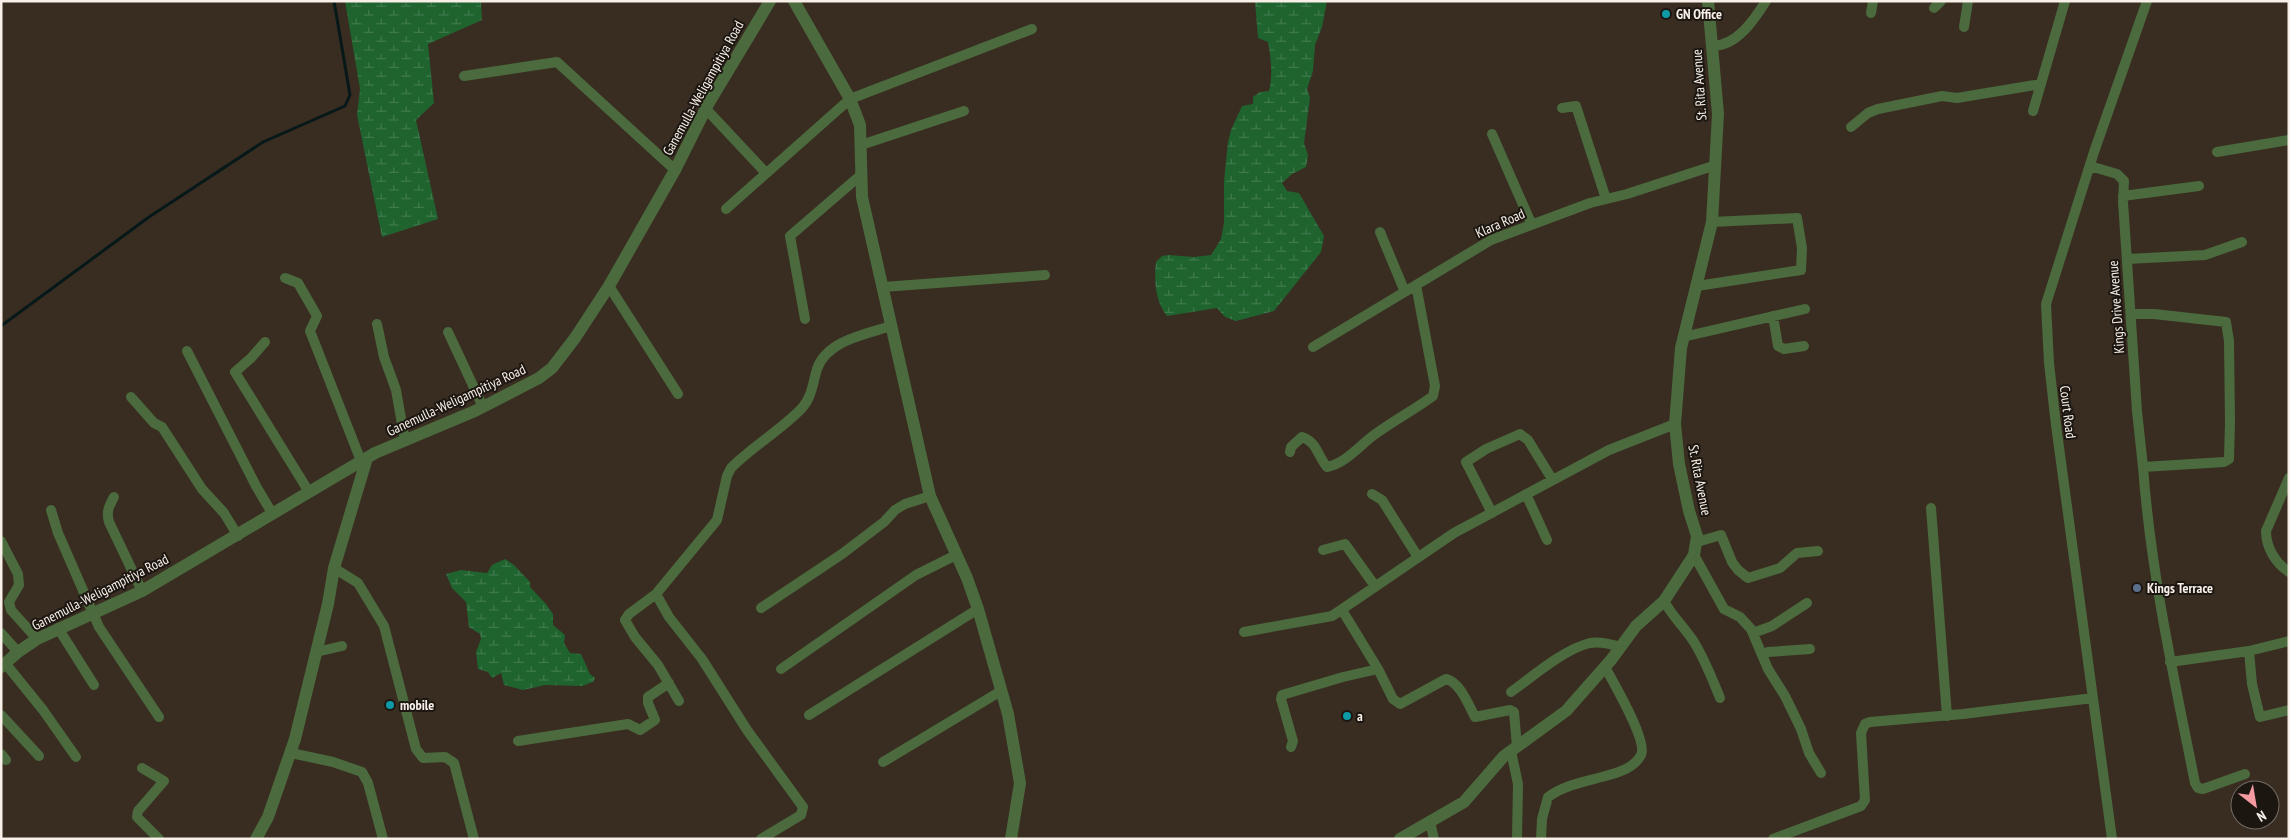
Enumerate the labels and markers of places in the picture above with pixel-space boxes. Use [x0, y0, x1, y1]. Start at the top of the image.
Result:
place label: GN Office [1676, 5, 1722, 23]
marker: GN Office [1660, 8, 1672, 20]
place label: Kings Terrace [2147, 579, 2213, 597]
marker: Kings Terrace [2131, 582, 2143, 594]
place label: mobile [400, 696, 434, 714]
marker: mobile [384, 699, 396, 711]
place label: a [1357, 707, 1363, 725]
marker: a [1341, 710, 1353, 722]

